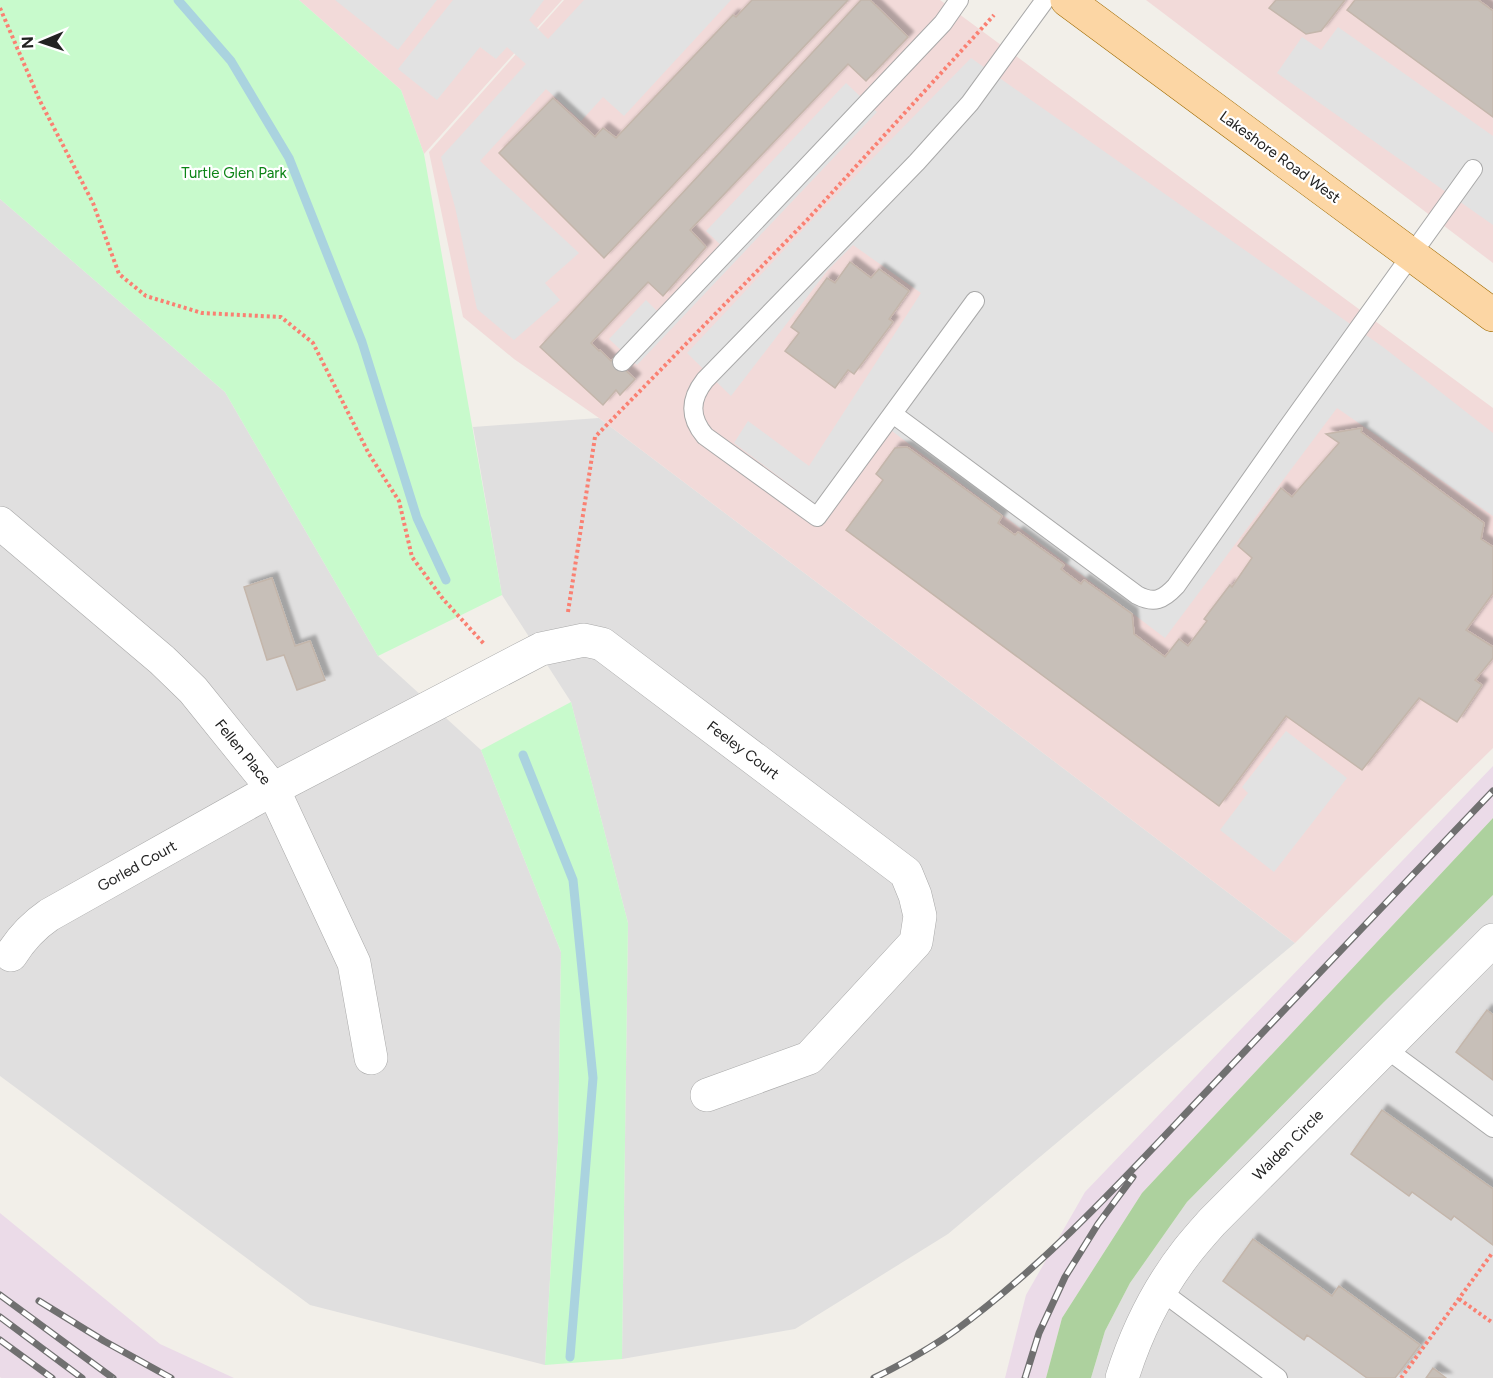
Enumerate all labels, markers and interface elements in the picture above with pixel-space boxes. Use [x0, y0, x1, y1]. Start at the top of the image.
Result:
north arrow [12, 12, 72, 72]
text: N [18, 36, 37, 49]
street label: Lakeshore Road West [1216, 107, 1344, 207]
park label: Turtle Glen Park [181, 164, 287, 182]
street label: Fellen Place [211, 716, 275, 788]
street label: Feeley Court [703, 717, 783, 783]
street label: Gorled Court [94, 837, 180, 895]
street label: Walden Circle [1249, 1106, 1327, 1184]

